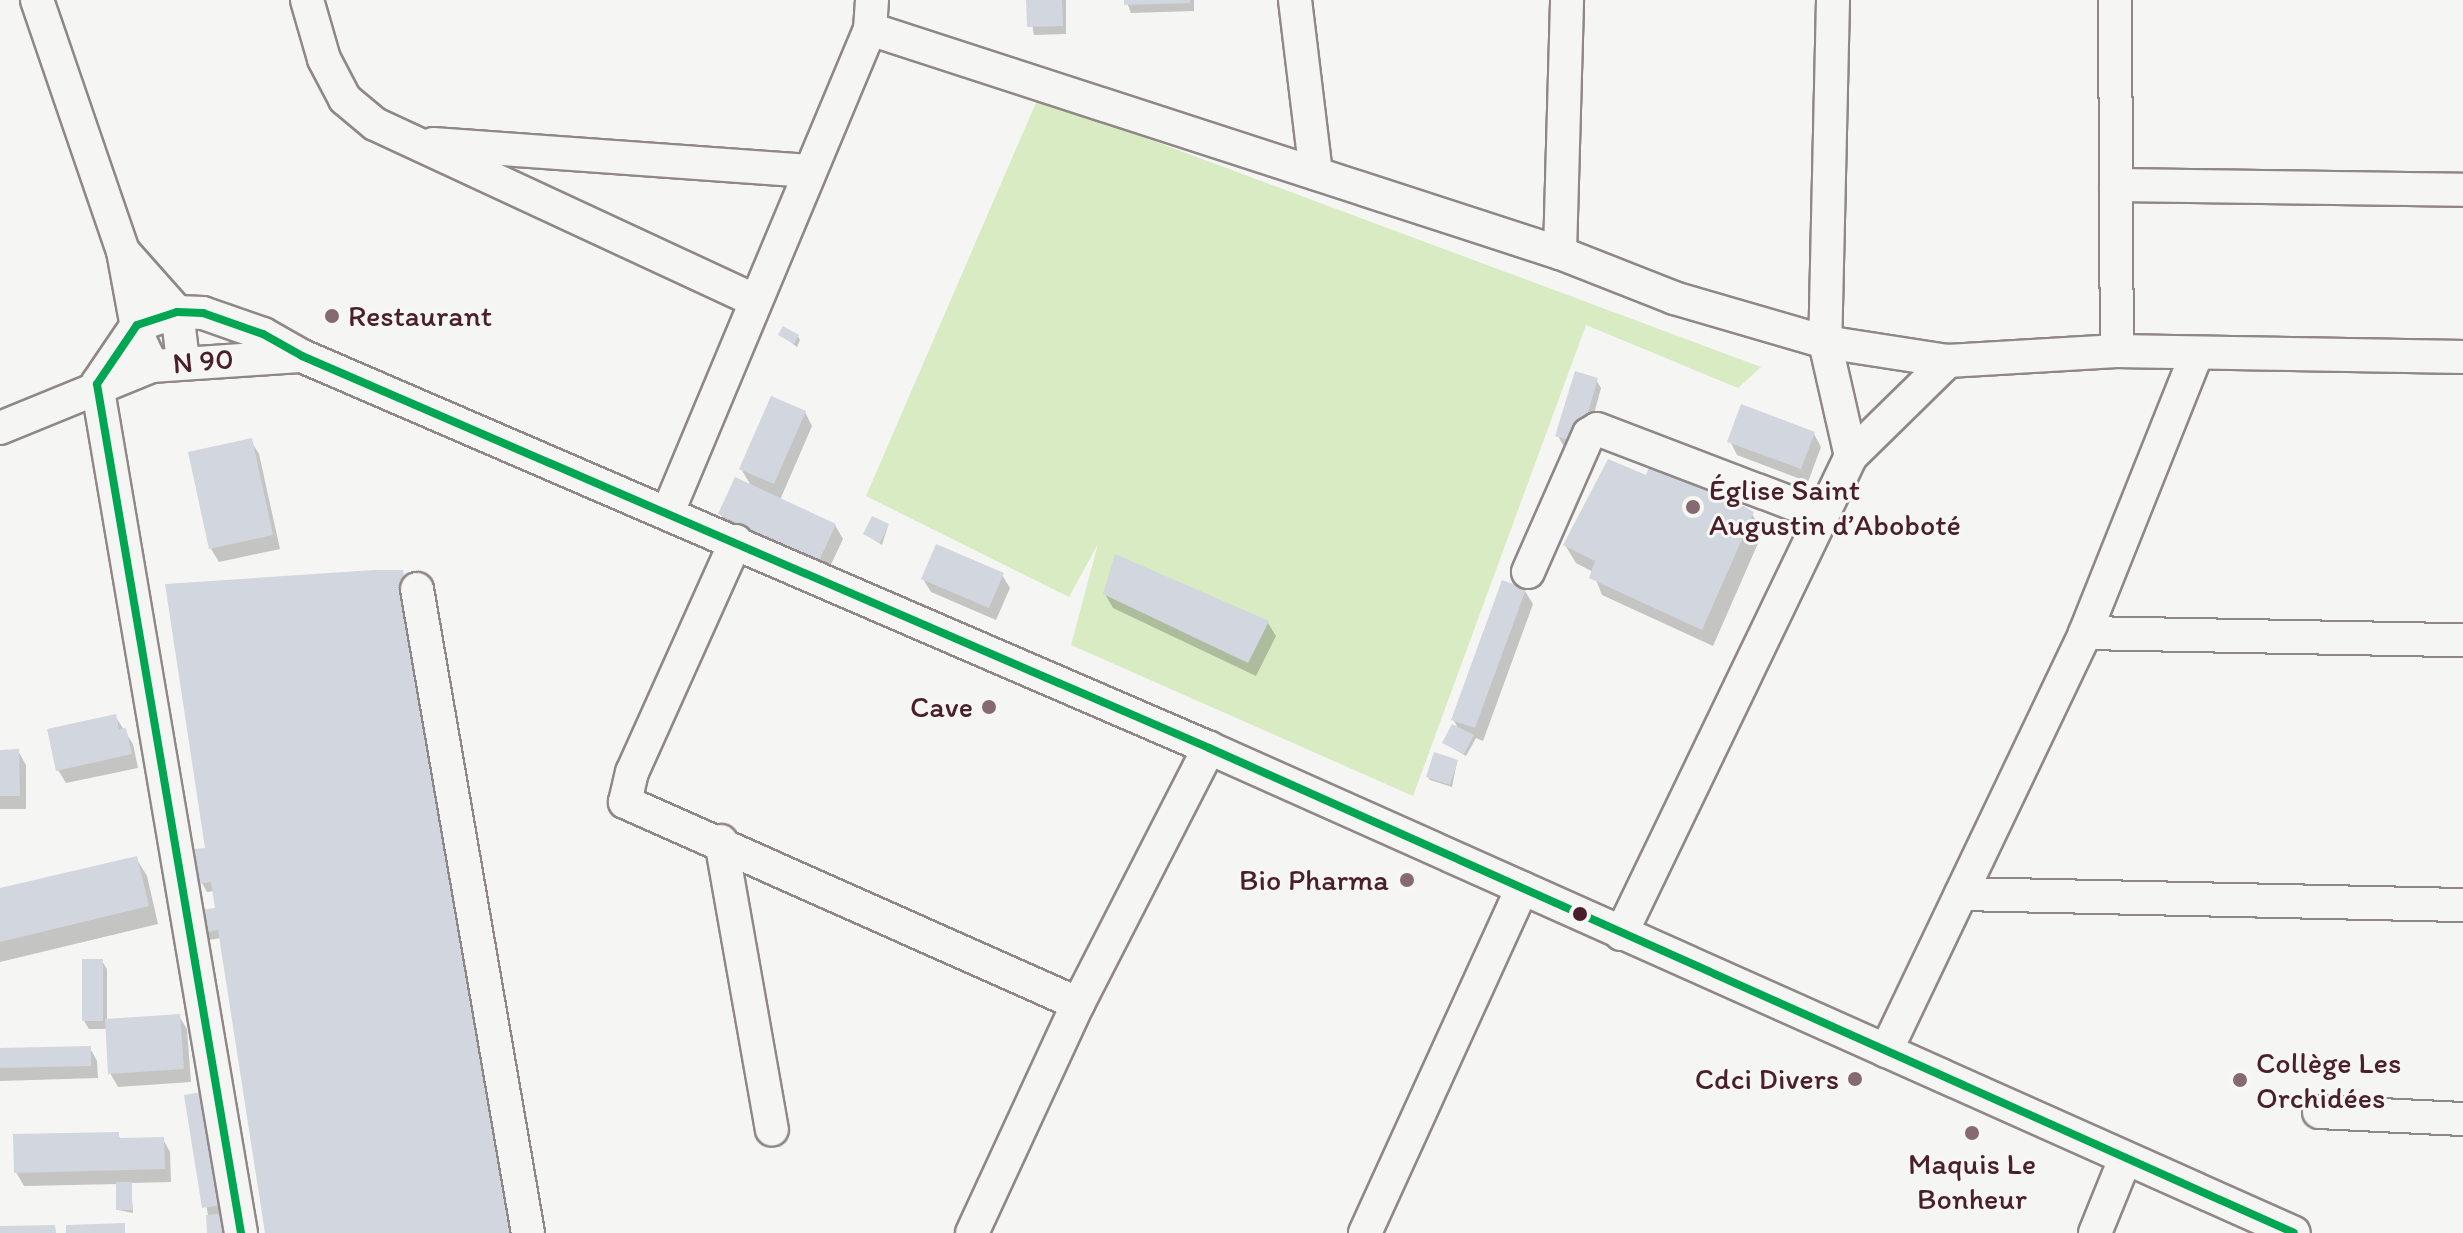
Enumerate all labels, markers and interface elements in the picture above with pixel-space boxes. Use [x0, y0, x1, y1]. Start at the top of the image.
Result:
place label: Restaurant [348, 298, 492, 334]
marker: Restaurant [323, 307, 341, 325]
street label: N 90 [171, 340, 235, 382]
place label: Église Saint Augustin d’Aboboté [1709, 472, 1961, 542]
marker: Église Saint Augustin d’Aboboté [1684, 498, 1702, 516]
place label: Cave [910, 689, 973, 725]
marker: Cave [980, 698, 998, 716]
place label: Bio Pharma [1240, 862, 1389, 898]
marker: Bio Pharma [1396, 869, 1418, 891]
unlabelled marker [1572, 906, 1588, 922]
place label: Collège Les Orchidées [2256, 1045, 2401, 1116]
place label: Cdci Divers [1695, 1061, 1839, 1097]
marker: Cdci Divers [1846, 1070, 1864, 1088]
marker: Collège Les Orchidées [2231, 1071, 2249, 1089]
marker: Maquis Le Bonheur [1963, 1124, 1981, 1142]
place label: Maquis Le Bonheur [1908, 1146, 2036, 1216]

